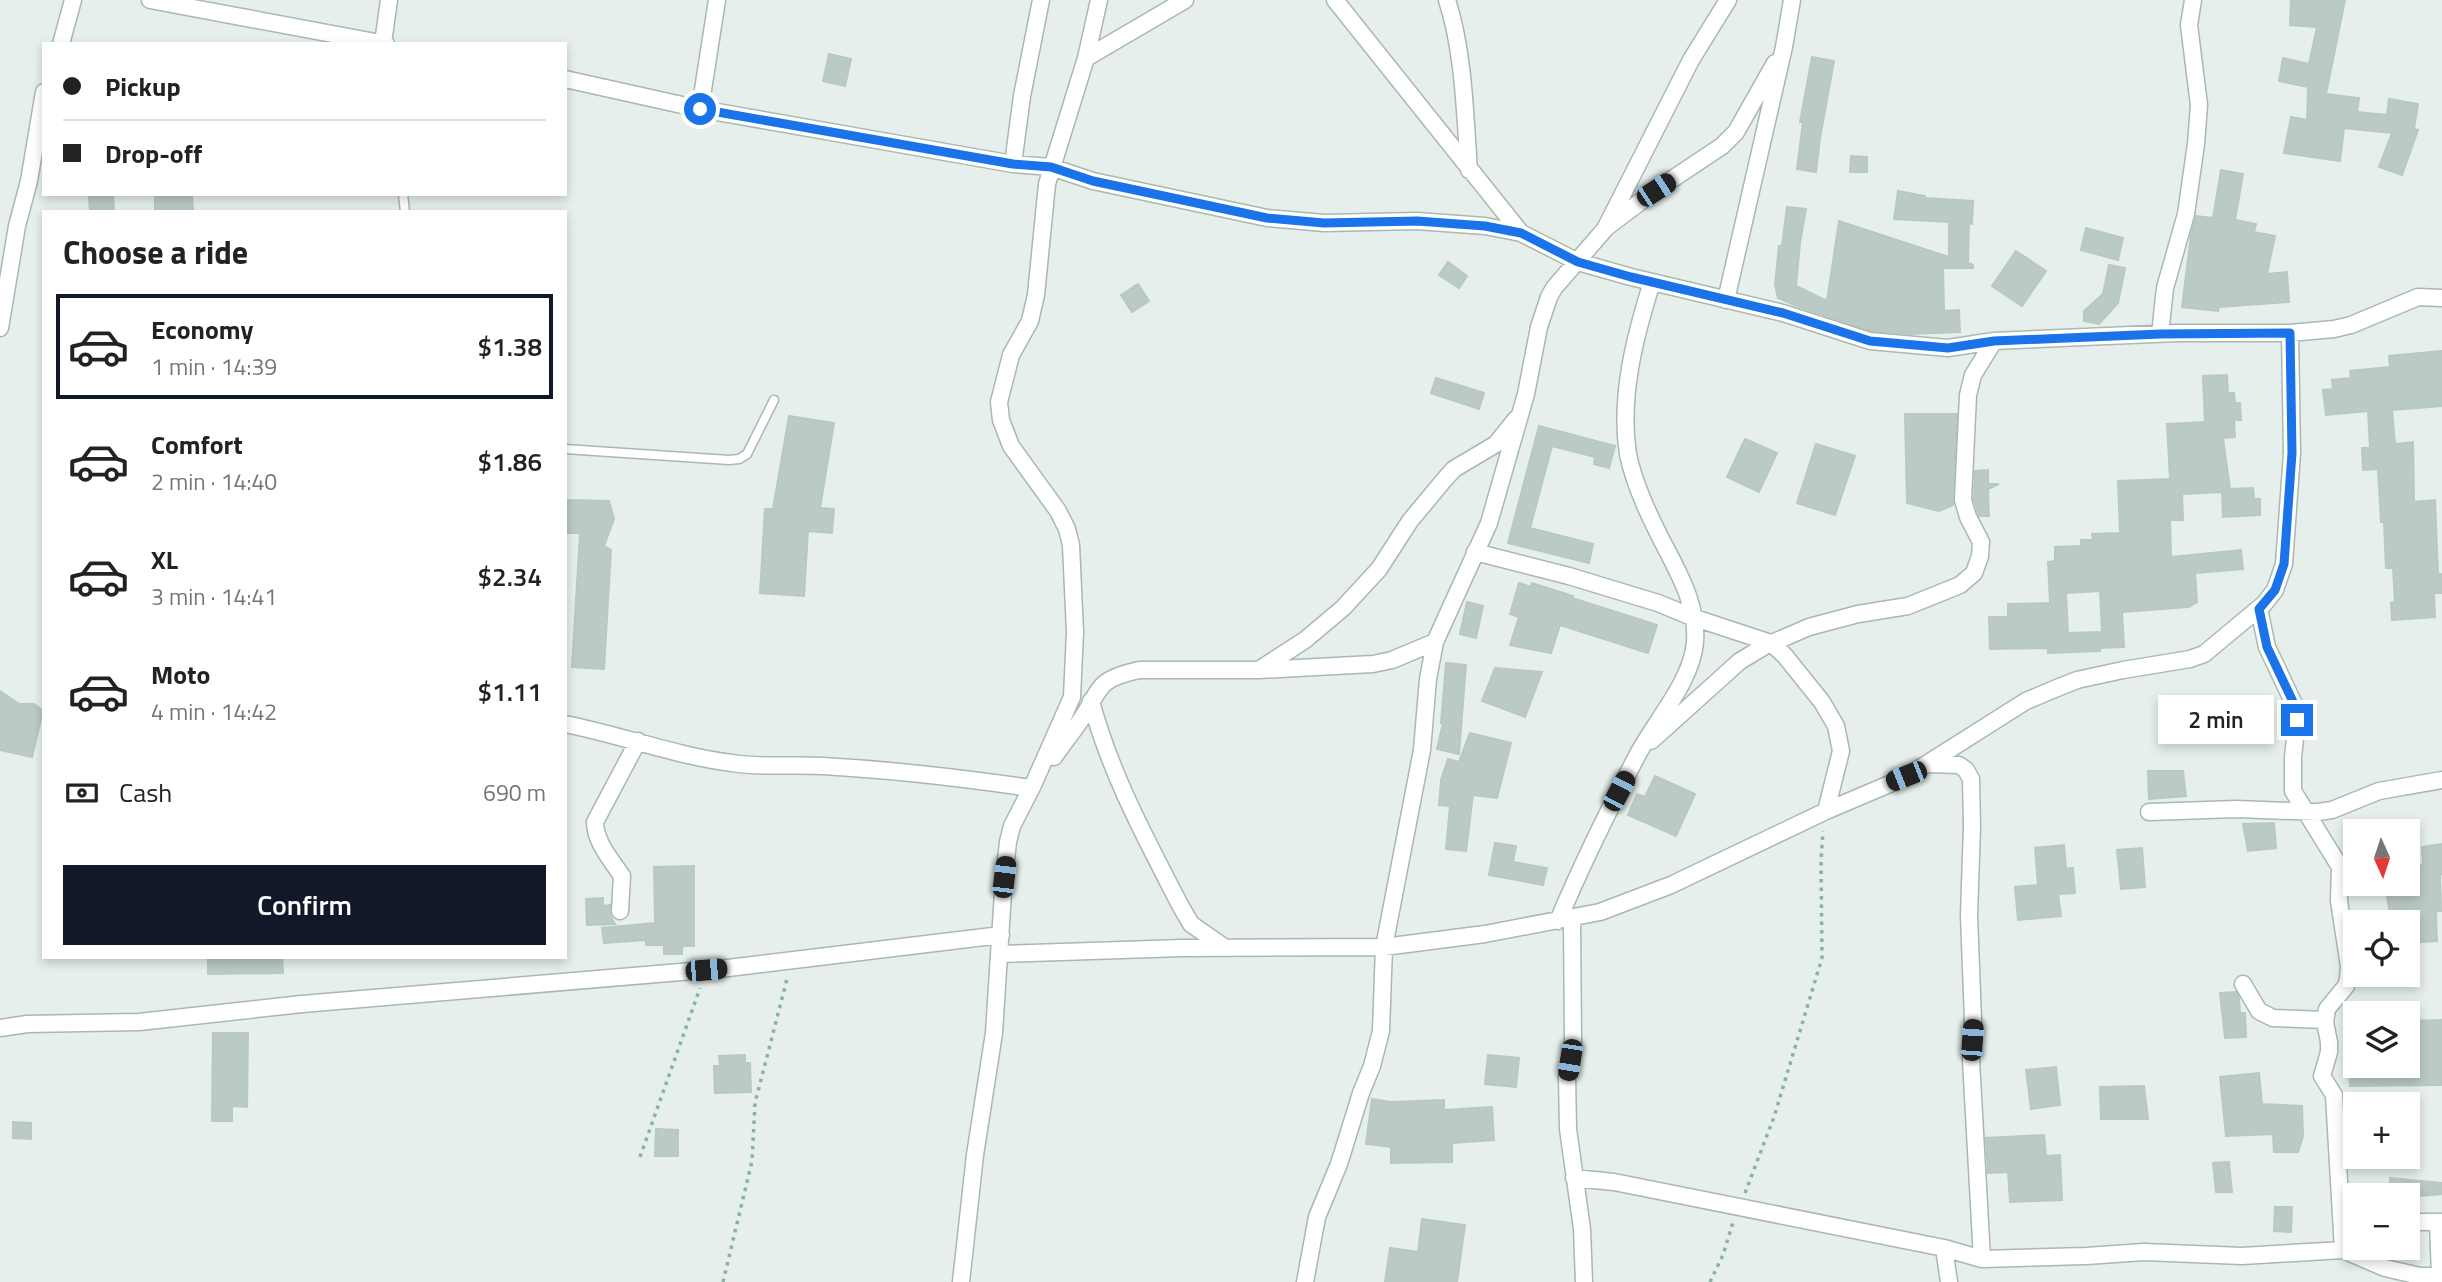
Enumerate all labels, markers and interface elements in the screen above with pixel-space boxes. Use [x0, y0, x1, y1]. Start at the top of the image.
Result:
text: Pickup [105, 67, 181, 106]
route start [684, 93, 716, 125]
text: Drop-off [105, 134, 202, 173]
car [1633, 170, 1680, 210]
text: Choose a ride [63, 228, 248, 276]
text: Economy [151, 310, 253, 349]
icon: car [67, 315, 130, 378]
text: $1.38 [478, 327, 542, 366]
text: 1 min · 14:39 [151, 349, 277, 384]
text: Comfort [151, 425, 243, 464]
icon: car [67, 430, 130, 493]
text: $1.86 [478, 442, 542, 481]
text: 2 min · 14:40 [151, 464, 277, 499]
text: XL [151, 540, 178, 579]
icon: car [67, 545, 130, 608]
text: $2.34 [478, 557, 542, 596]
text: 3 min · 14:41 [151, 579, 277, 614]
text: Moto [151, 655, 210, 694]
icon: car [67, 660, 130, 723]
text: $1.11 [478, 672, 542, 711]
text: 4 min · 14:42 [151, 694, 277, 729]
callout: 2 min [2157, 696, 2272, 744]
text: 2 min [2188, 702, 2244, 737]
route end [2281, 704, 2313, 736]
car [1883, 758, 1930, 794]
car [1600, 768, 1639, 814]
text: Cash [119, 773, 172, 812]
icon: cash [63, 774, 101, 812]
text: 690 m [483, 775, 546, 810]
north arrow [2343, 819, 2420, 896]
map controls [2343, 819, 2420, 1260]
car [992, 855, 1017, 899]
button: Confirm [63, 865, 546, 945]
button: locate [2343, 910, 2420, 987]
car [685, 958, 728, 982]
button: layers [2343, 1001, 2420, 1078]
car [1961, 1018, 1984, 1062]
car [1557, 1038, 1584, 1082]
button: + [2343, 1092, 2420, 1169]
button: − [2343, 1183, 2420, 1260]

